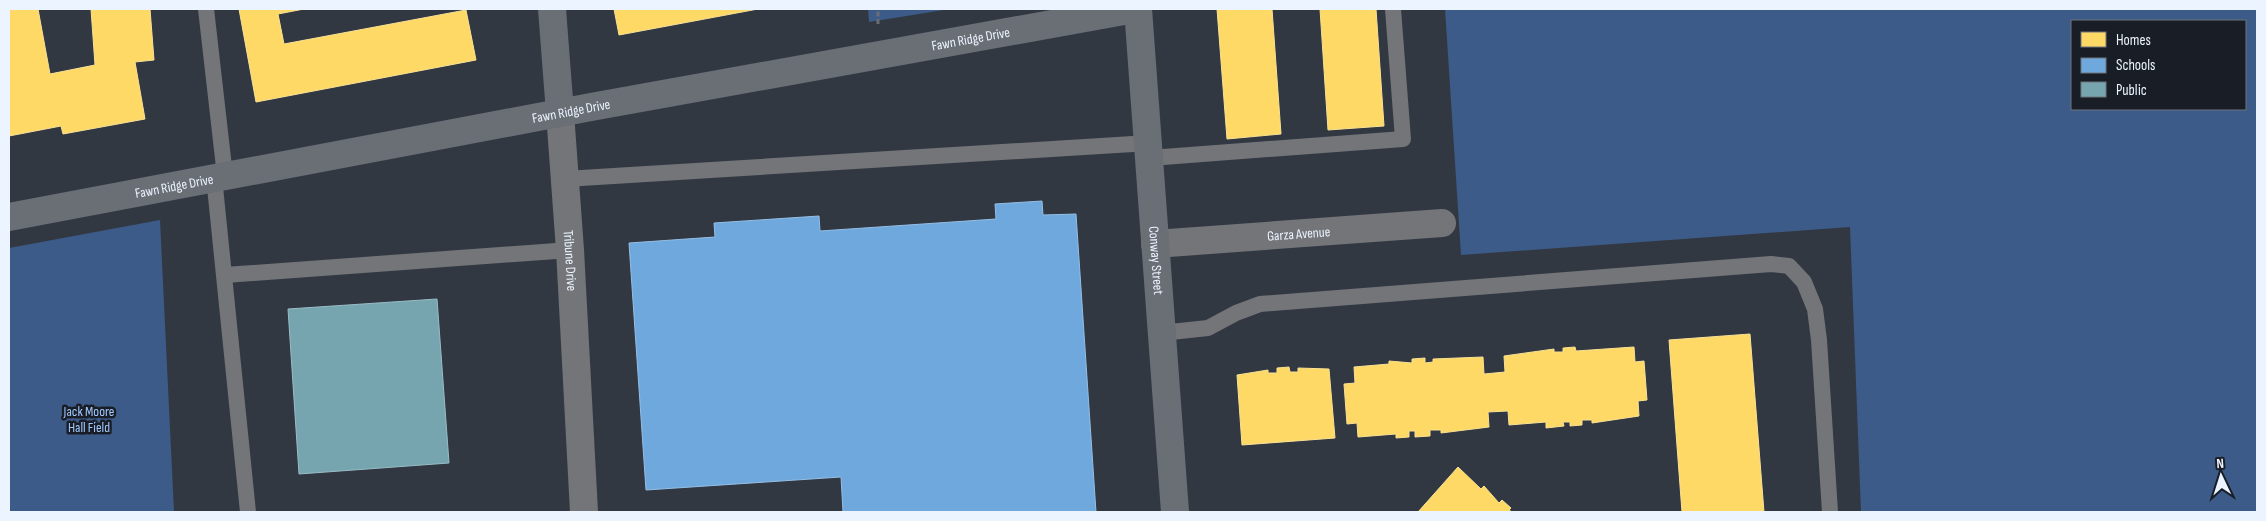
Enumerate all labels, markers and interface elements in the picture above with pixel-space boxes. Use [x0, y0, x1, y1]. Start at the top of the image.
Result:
legend [2071, 20, 2246, 110]
street label: Fawn Ridge Drive [930, 24, 1011, 55]
text: Homes [2116, 31, 2151, 50]
text: Schools [2116, 56, 2155, 75]
text: Public [2116, 81, 2147, 100]
street label: Fawn Ridge Drive [531, 96, 612, 127]
street label: Fawn Ridge Drive [134, 171, 215, 202]
street label: Garza Avenue [1266, 223, 1331, 245]
street label: Conway Street [1145, 225, 1167, 295]
street label: Tribune Drive [560, 229, 580, 292]
park label: Jack Moore Hall Field [63, 403, 114, 436]
north arrow [2196, 451, 2246, 501]
text: N [2216, 455, 2224, 472]

